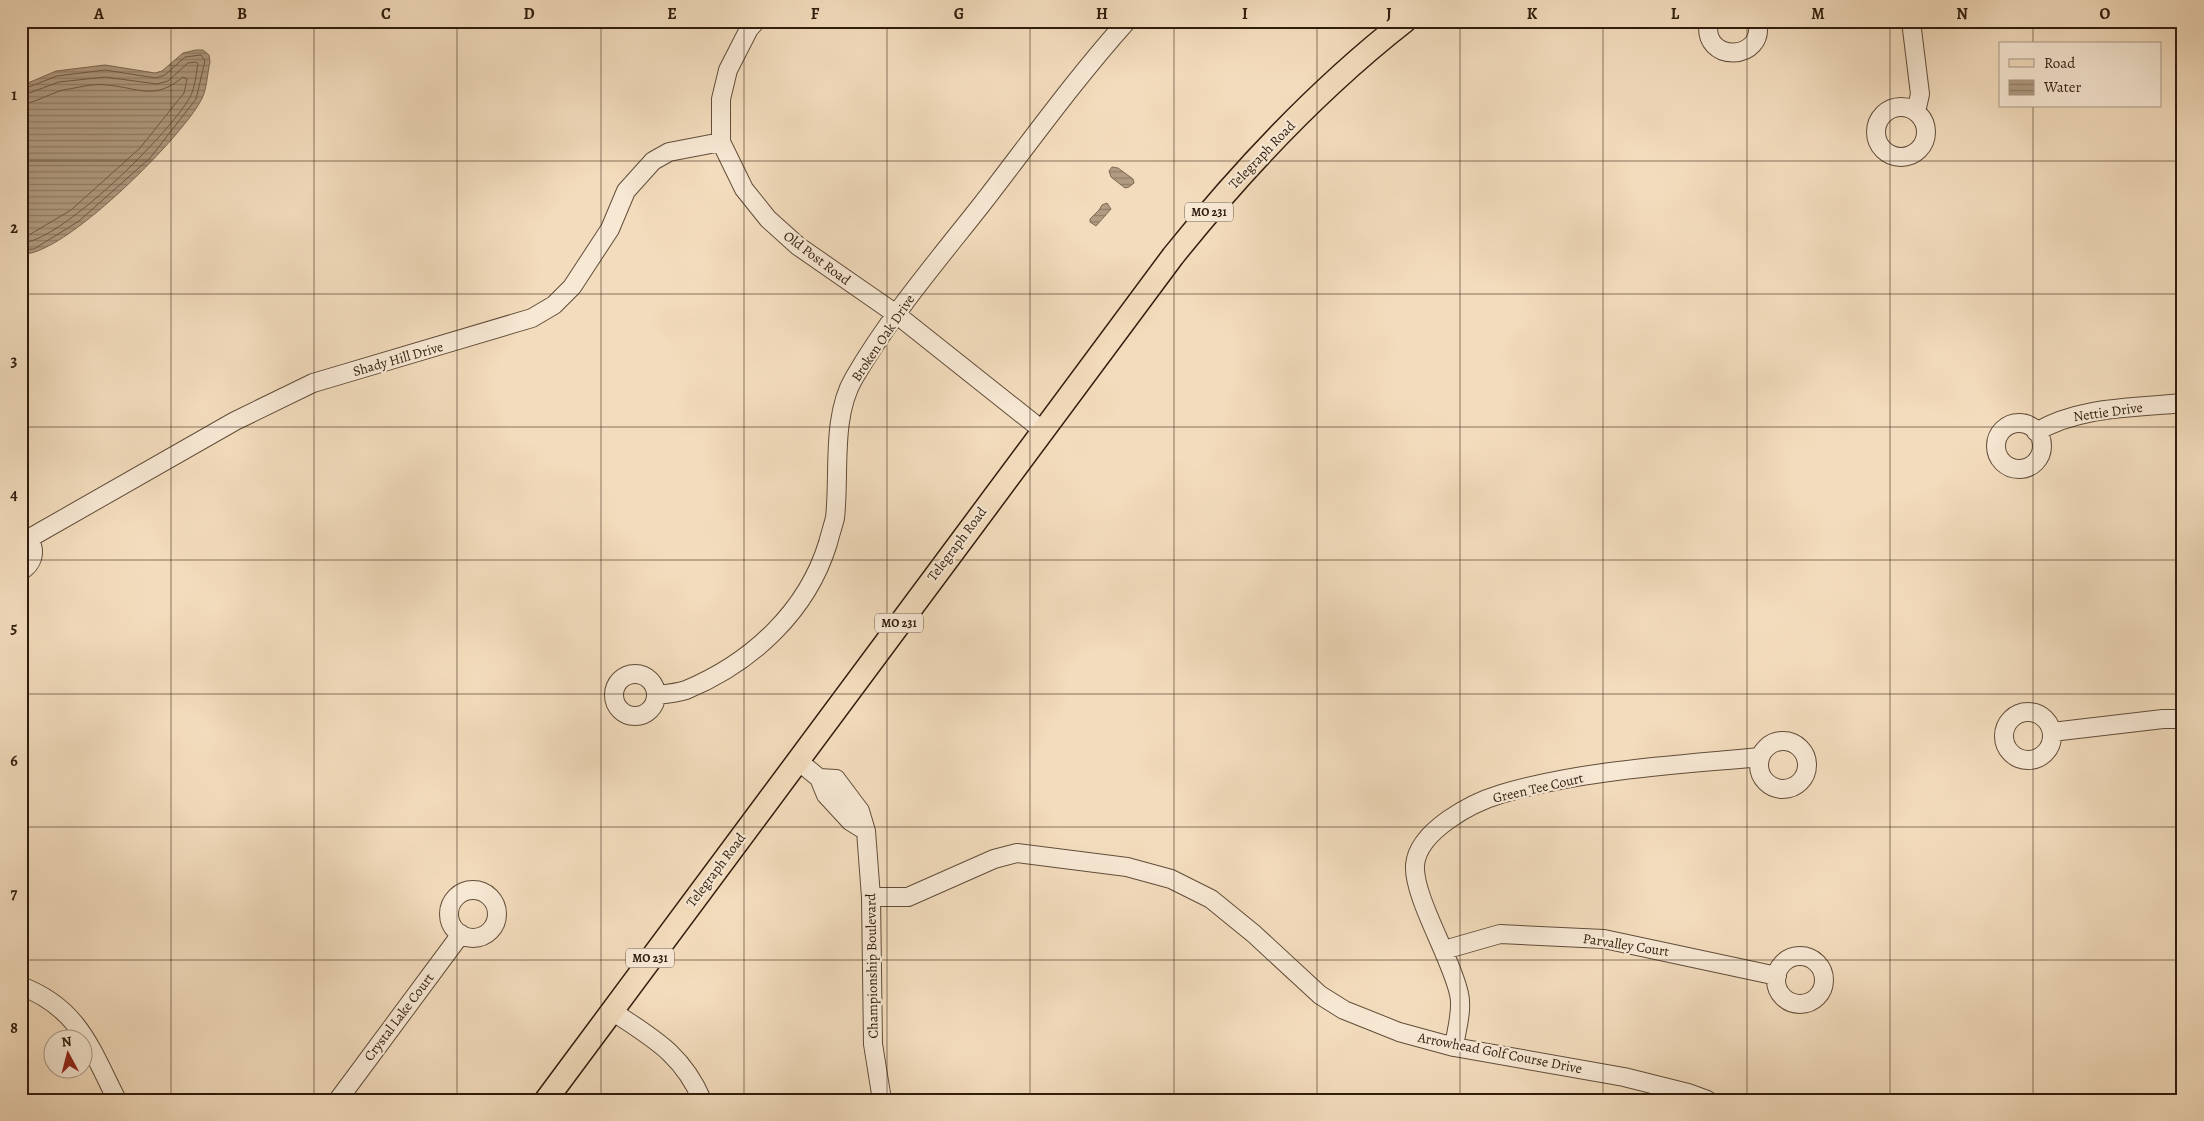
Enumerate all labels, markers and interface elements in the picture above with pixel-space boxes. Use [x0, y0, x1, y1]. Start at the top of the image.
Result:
text: A [93, 3, 105, 25]
text: B [237, 3, 247, 25]
text: C [381, 3, 391, 25]
text: D [523, 3, 535, 25]
text: E [667, 3, 677, 25]
text: F [811, 3, 820, 25]
text: G [954, 3, 964, 25]
text: H [1096, 3, 1108, 25]
text: I [1242, 3, 1248, 25]
text: J [1386, 3, 1392, 25]
text: K [1527, 3, 1538, 25]
text: L [1671, 3, 1680, 25]
text: M [1811, 3, 1825, 25]
text: N [1956, 3, 1968, 25]
text: O [2100, 3, 2111, 25]
legend [1999, 42, 2162, 108]
text: Road [2044, 53, 2076, 73]
text: Water [2043, 77, 2081, 97]
text: 1 [11, 84, 17, 106]
street label: Telegraph Road [1225, 116, 1300, 193]
road number: MO 231 [1185, 202, 1233, 222]
text: 2 [10, 217, 18, 239]
street label: Old Post Road [779, 226, 855, 290]
street label: Broken Oak Drive [847, 291, 919, 385]
street label: Shady Hill Drive [351, 337, 445, 381]
text: 3 [11, 350, 18, 372]
street label: Nettie Drive [2072, 398, 2144, 426]
text: 4 [10, 484, 18, 506]
street label: Telegraph Road [923, 503, 991, 585]
road number: MO 231 [875, 614, 923, 632]
text: 5 [11, 617, 18, 639]
text: 6 [10, 750, 18, 772]
street label: Green Tee Court [1491, 768, 1586, 808]
street label: Telegraph Road [682, 829, 750, 911]
text: 7 [11, 883, 18, 905]
street label: Championship Boulevard [861, 893, 883, 1039]
street label: Parvalley Court [1581, 929, 1671, 961]
road number: MO 231 [626, 948, 674, 968]
street label: Crystal Lake Court [360, 969, 439, 1065]
text: 8 [10, 1017, 18, 1039]
north arrow [42, 1028, 92, 1078]
street label: Arrowhead Golf Course Drive [1415, 1028, 1584, 1078]
text: N [60, 1032, 73, 1052]

